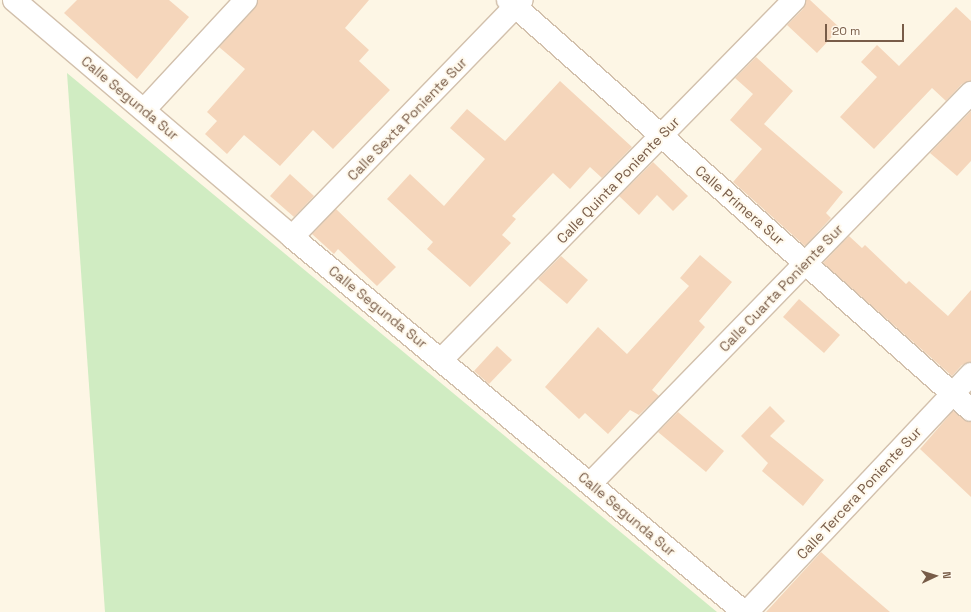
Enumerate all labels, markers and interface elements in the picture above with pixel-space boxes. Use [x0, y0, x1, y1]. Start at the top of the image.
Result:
scale bar [827, 16, 906, 42]
text: 20 m [832, 23, 860, 39]
street label: Calle Segunda Sur [78, 52, 182, 144]
street label: Calle Sexta Poniente Sur [344, 54, 470, 184]
street label: Calle Quinta Poniente Sur [553, 113, 683, 247]
street label: Calle Primera Sur [692, 162, 788, 248]
street label: Calle Cuarta Poniente Sur [716, 221, 846, 355]
street label: Calle Segunda Sur [325, 262, 431, 352]
street label: Calle Tercera Poniente Sur [793, 423, 925, 563]
street label: Calle Segunda Sur [575, 468, 679, 560]
north arrow [915, 556, 955, 596]
text: N [940, 571, 954, 579]

